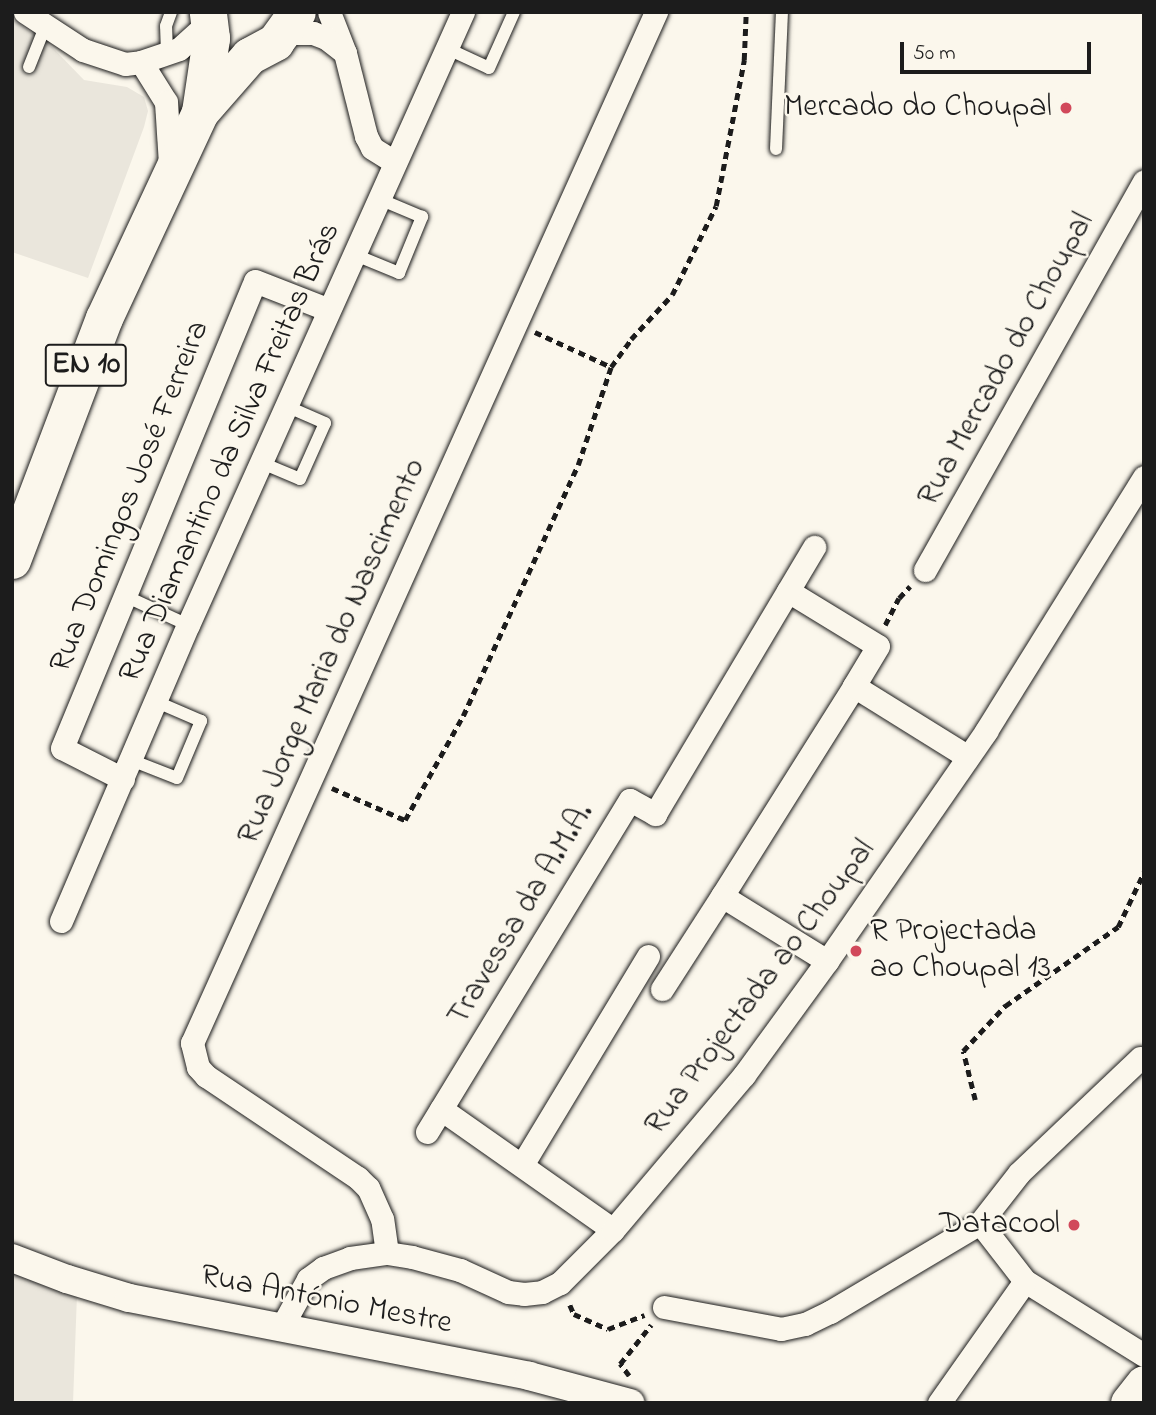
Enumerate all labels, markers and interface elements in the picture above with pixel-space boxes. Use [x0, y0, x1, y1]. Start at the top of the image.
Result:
scale bar [904, 28, 1095, 72]
text: 50 m [913, 39, 956, 69]
place label: Mercado do Choupal [784, 89, 1052, 127]
marker: Mercado do Choupal [1058, 100, 1074, 116]
street label: Rua Mercado do Choupal [910, 207, 1104, 513]
street label: Rua Diamantino da Silva Freitas Brás [112, 217, 350, 689]
street label: Rua Domingos José Ferreira [43, 315, 219, 679]
road number: EN 10 [44, 338, 128, 392]
street label: Rua Jorge Maria do Nascimento [230, 453, 436, 851]
street label: Travessa da A.M.A. [440, 797, 604, 1033]
street label: Rua Projectada ao Choupal [637, 833, 885, 1143]
place label: R Projectada ao Choupal 13 [870, 914, 1051, 989]
marker: R Projectada ao Choupal 13 [848, 943, 864, 959]
place label: Datacool [939, 1206, 1060, 1244]
marker: Datacool [1066, 1217, 1082, 1233]
street label: Rua António Mestre [197, 1258, 455, 1344]

